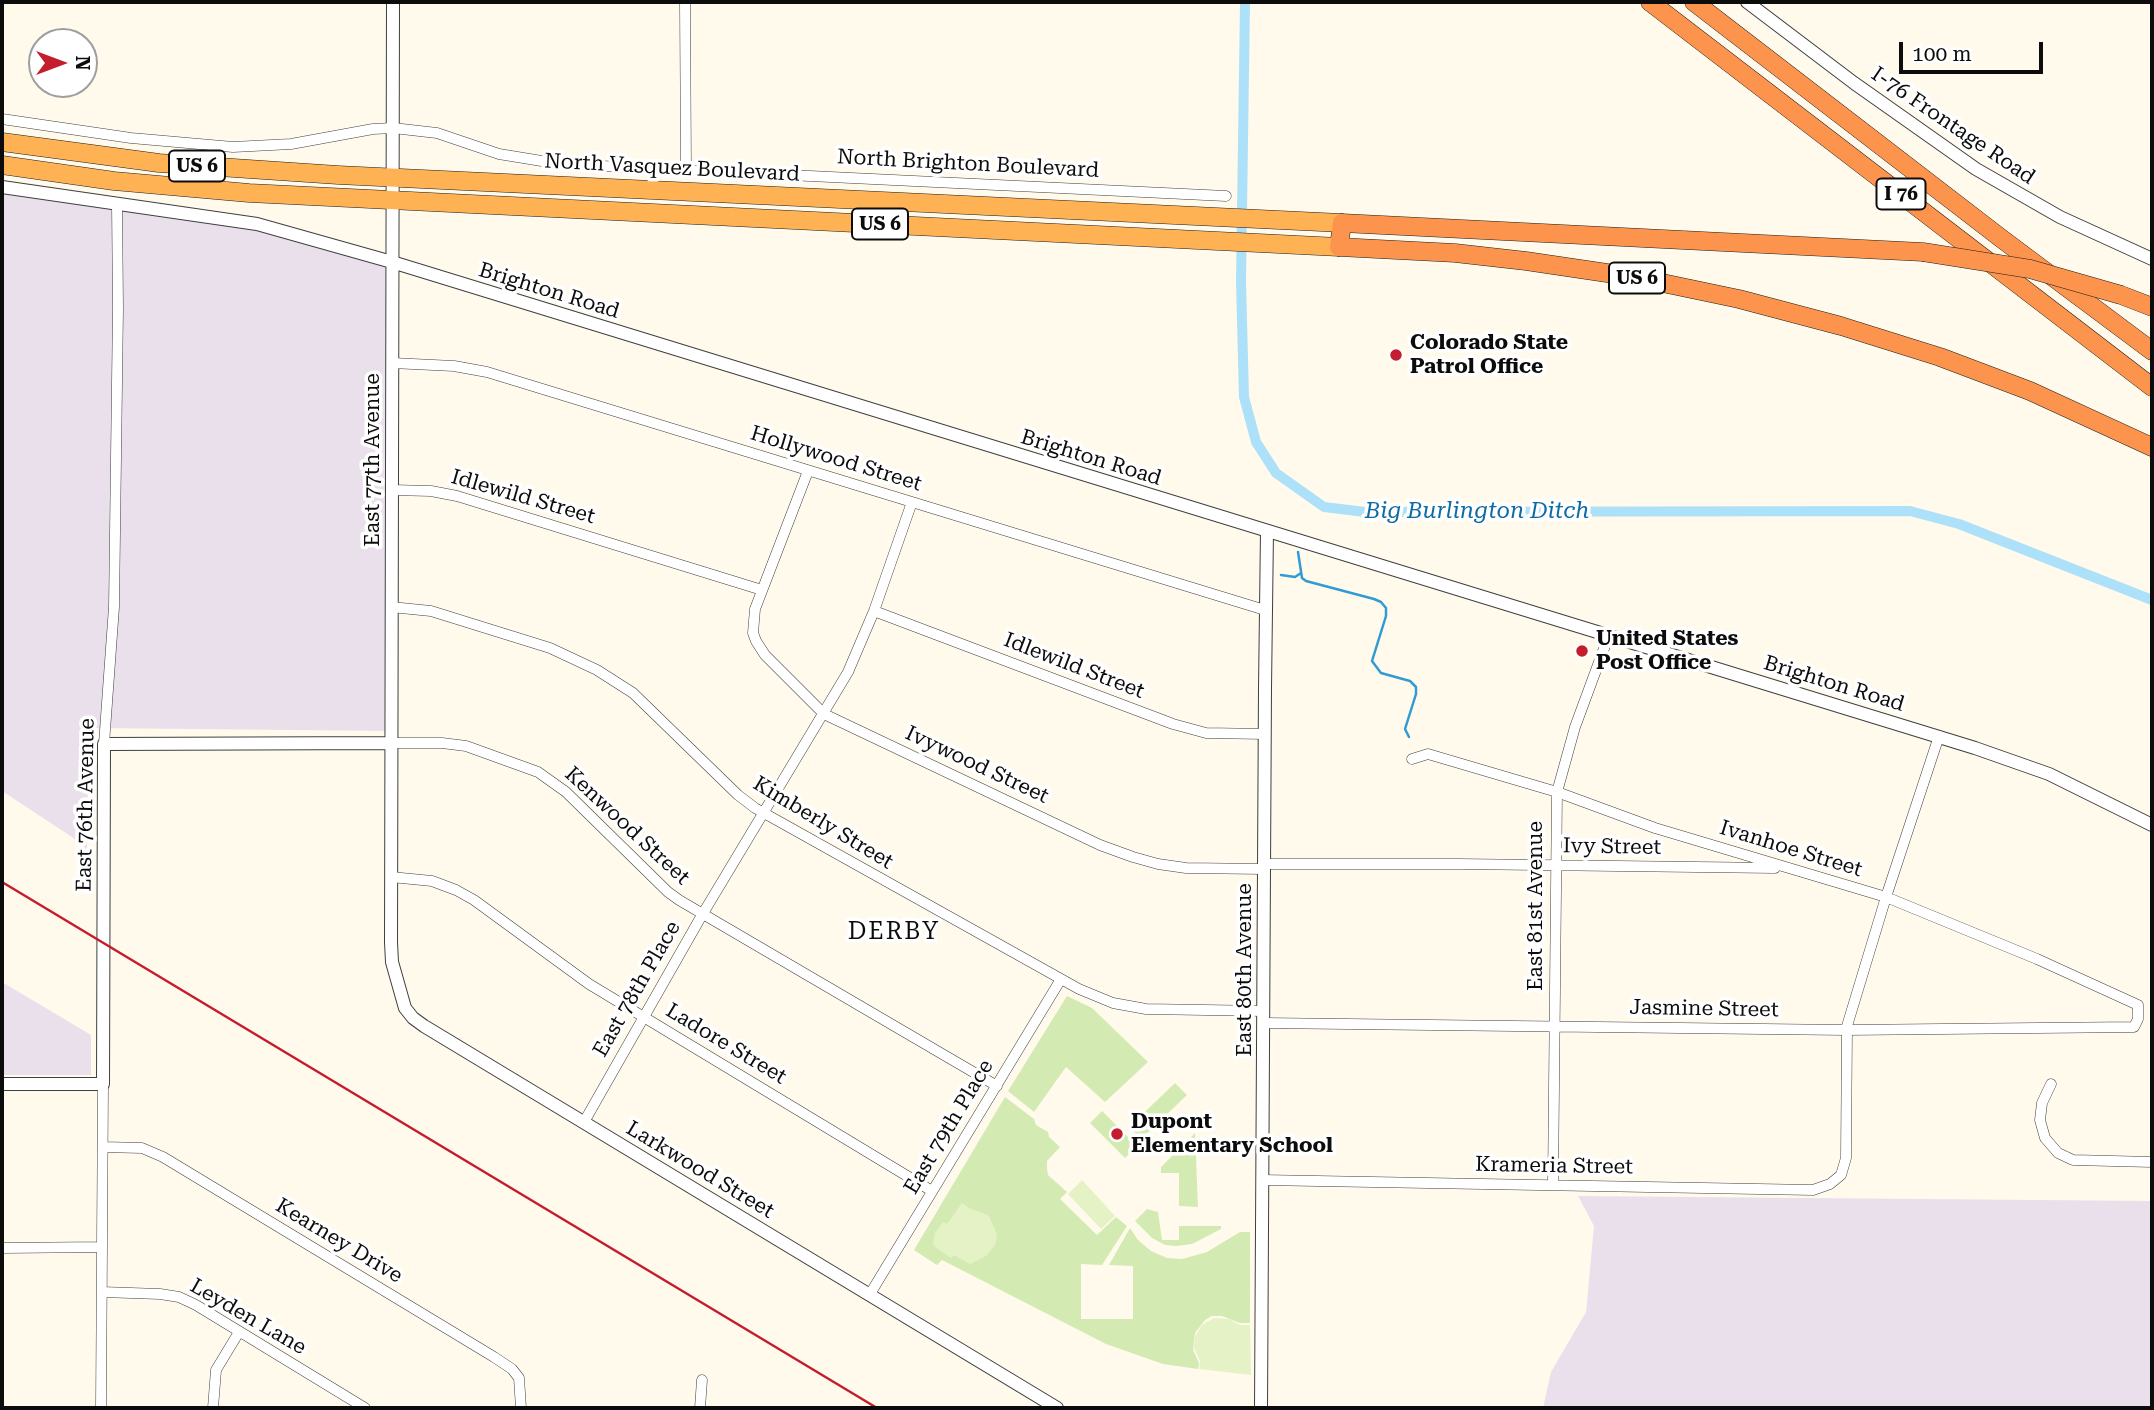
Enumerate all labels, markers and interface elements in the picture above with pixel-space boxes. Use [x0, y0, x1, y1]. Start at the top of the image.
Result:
north arrow [28, 28, 98, 98]
scale bar [1902, 28, 2046, 72]
text: 100 m [1912, 42, 1972, 66]
text: N [71, 56, 94, 70]
street label: I-76 Frontage Road [1866, 62, 2040, 190]
street label: North Brighton Boulevard [836, 145, 1100, 183]
street label: North Vasquez Boulevard [544, 149, 800, 187]
road number: US 6 [169, 150, 225, 182]
road number: I 76 [1876, 178, 1926, 210]
road number: US 6 [852, 208, 908, 240]
street label: Brighton Road [476, 258, 622, 324]
road number: US 6 [1609, 262, 1665, 294]
place label: Colorado State Patrol Office [1410, 330, 1568, 380]
marker: Colorado State Patrol Office [1388, 347, 1404, 363]
street label: East 77th Avenue [360, 373, 386, 547]
street label: Hollywood Street [747, 421, 925, 497]
street label: Brighton Road [1018, 425, 1164, 491]
street label: Idlewild Street [448, 464, 598, 530]
water label: Big Burlington Ditch [1365, 497, 1589, 525]
place label: United States Post Office [1596, 626, 1738, 676]
street label: Idlewild Street [1000, 628, 1148, 704]
marker: United States Post Office [1574, 643, 1590, 659]
street label: Brighton Road [1761, 651, 1907, 717]
street label: East 76th Avenue [72, 718, 100, 892]
street label: Ivywood Street [901, 721, 1053, 809]
street label: Kenwood Street [559, 762, 695, 890]
street label: Kimberly Street [748, 771, 898, 875]
street label: Ivanhoe Street [1717, 815, 1865, 883]
street label: East 81st Avenue [1523, 821, 1549, 991]
street label: Ivy Street [1563, 834, 1661, 860]
street label: East 80th Avenue [1232, 883, 1258, 1057]
street label: East 78th Place [588, 917, 686, 1061]
district label: DERBY [848, 918, 940, 946]
street label: Jasmine Street [1629, 995, 1779, 1023]
street label: Ladore Street [661, 998, 791, 1090]
street label: East 79th Place [899, 1055, 999, 1199]
place label: Dupont Elementary School [1131, 1109, 1333, 1159]
street label: Larkwood Street [621, 1116, 779, 1224]
marker: Dupont Elementary School [1109, 1126, 1125, 1142]
street label: Krameria Street [1475, 1152, 1633, 1180]
street label: Kearney Drive [271, 1193, 407, 1289]
street label: Leyden Lane [185, 1274, 311, 1360]

